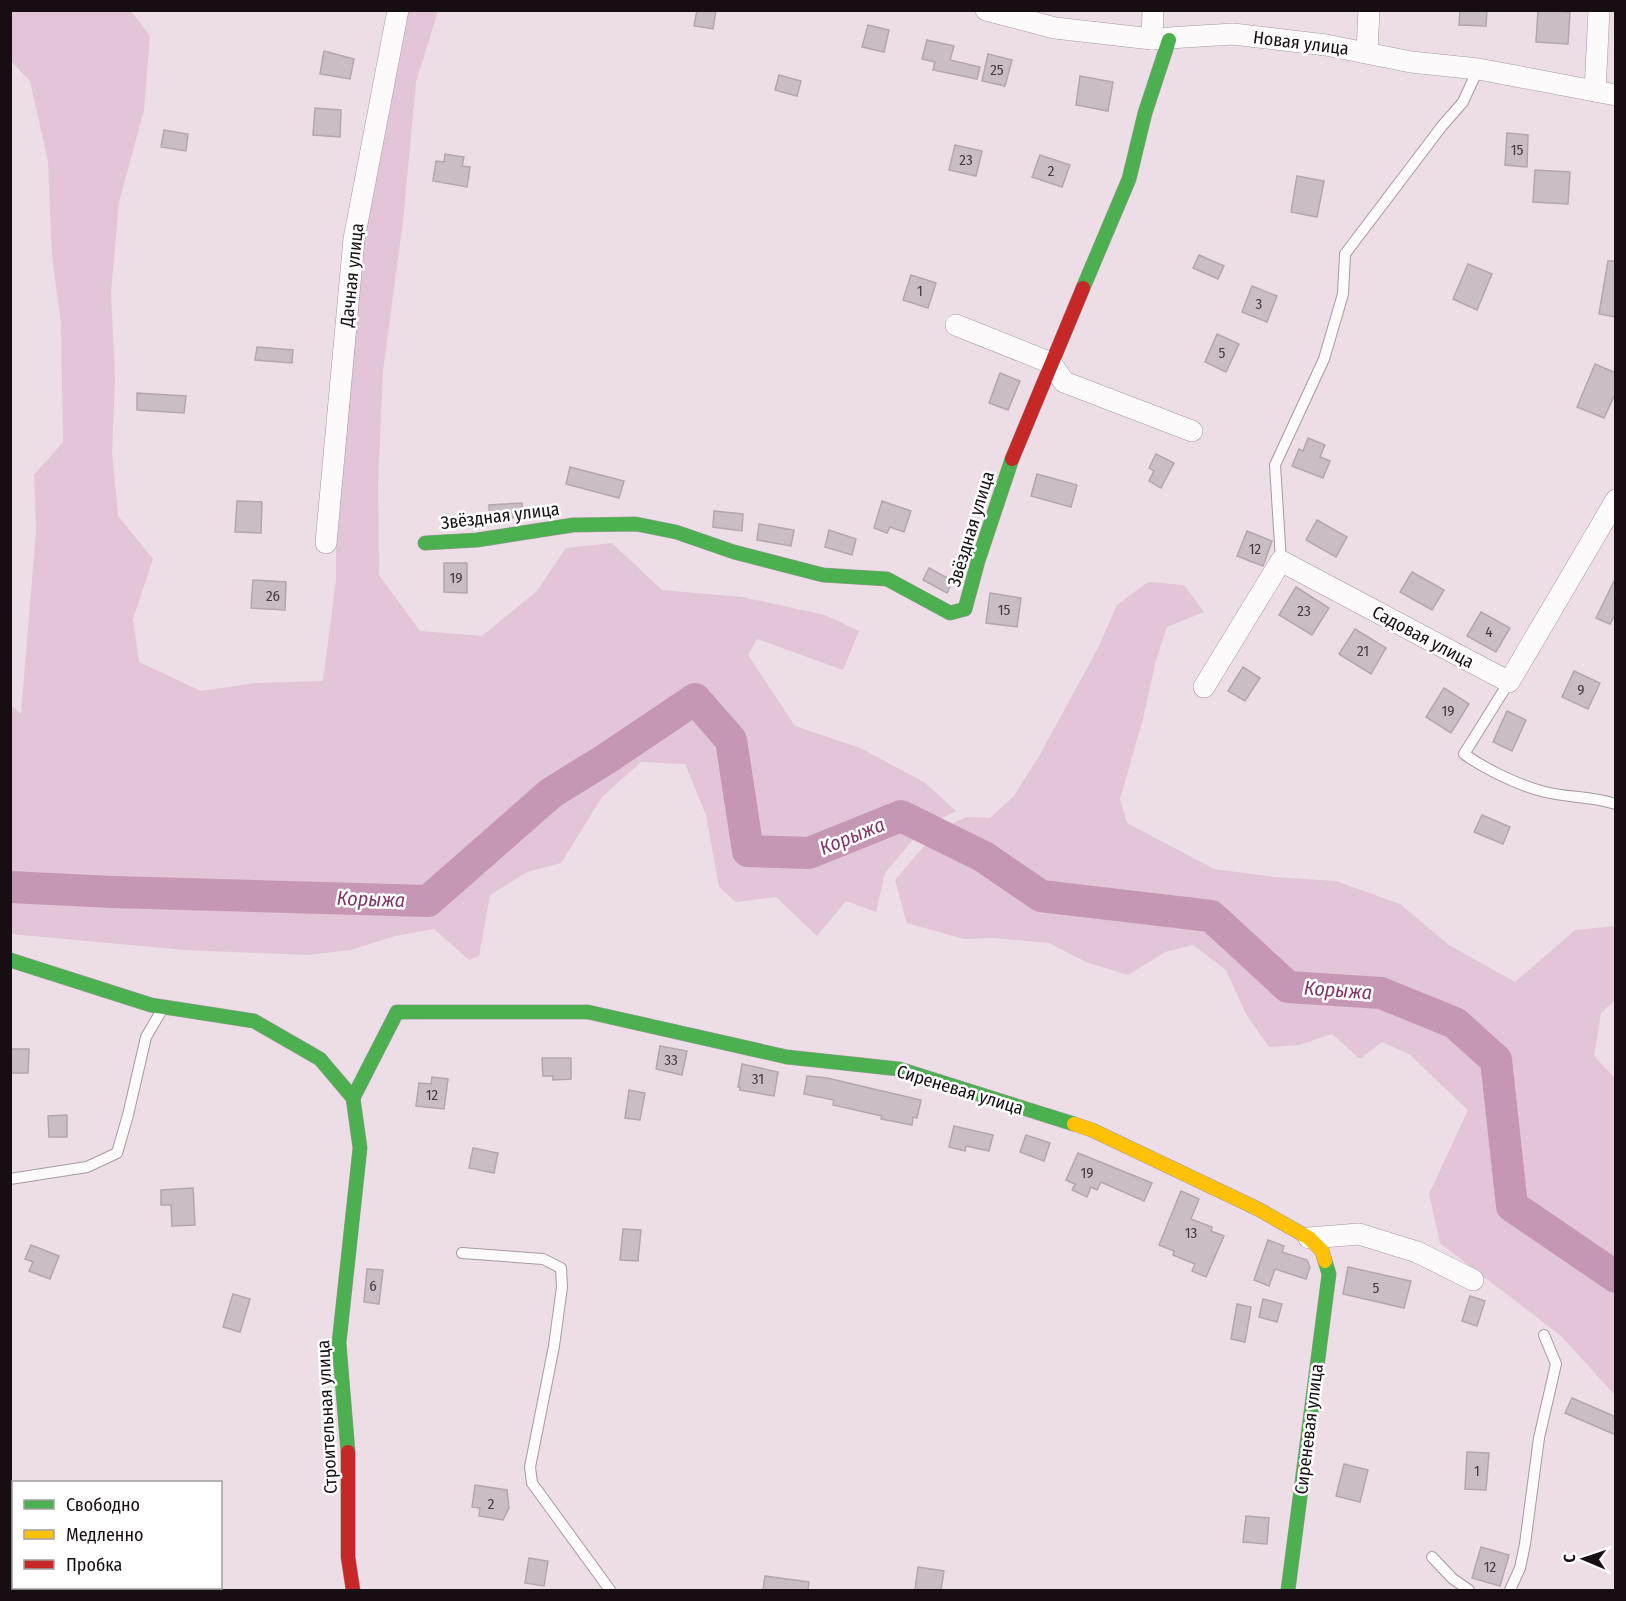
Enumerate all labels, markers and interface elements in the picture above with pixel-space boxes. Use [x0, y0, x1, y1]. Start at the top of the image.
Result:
street label: Новая улица [1252, 26, 1350, 60]
house number: 25 [990, 61, 1004, 79]
house number: 15 [1511, 141, 1523, 159]
house number: 23 [959, 151, 973, 169]
house number: 2 [1048, 162, 1055, 180]
street label: Дачная улица [335, 222, 368, 329]
house number: 1 [917, 282, 923, 300]
house number: 3 [1256, 295, 1263, 313]
house number: 5 [1219, 344, 1226, 362]
street label: Звёздная улица [943, 468, 999, 589]
street label: Звёздная улица [439, 498, 561, 534]
house number: 12 [1249, 540, 1262, 558]
house number: 19 [449, 569, 463, 587]
house number: 26 [266, 587, 280, 605]
house number: 15 [998, 601, 1010, 619]
street label: Садовая улица [1368, 601, 1478, 673]
house number: 23 [1297, 602, 1311, 620]
house number: 4 [1485, 623, 1493, 641]
house number: 21 [1357, 642, 1369, 660]
house number: 9 [1577, 681, 1585, 699]
house number: 19 [1441, 702, 1455, 720]
water label: Корыжа [816, 812, 888, 860]
water label: Корыжа [336, 886, 406, 912]
water label: Корыжа [1303, 976, 1373, 1004]
house number: 33 [664, 1051, 678, 1069]
street label: Сиреневая улица [894, 1060, 1026, 1120]
house number: 31 [752, 1070, 764, 1088]
house number: 12 [426, 1086, 439, 1104]
house number: 19 [1080, 1164, 1094, 1182]
house number: 13 [1185, 1224, 1198, 1242]
house number: 6 [369, 1277, 377, 1295]
house number: 5 [1373, 1279, 1380, 1297]
street label: Строительная улица [312, 1339, 342, 1495]
street label: Сиреневая улица [1290, 1362, 1328, 1496]
house number: 1 [1474, 1462, 1480, 1480]
legend [12, 1481, 222, 1589]
text: Свободно [66, 1494, 140, 1516]
house number: 2 [488, 1495, 495, 1513]
text: Медленно [66, 1524, 144, 1546]
north arrow [1554, 1529, 1614, 1589]
text: С [1560, 1553, 1579, 1563]
text: Пробка [66, 1554, 122, 1576]
house number: 12 [1484, 1558, 1497, 1576]

